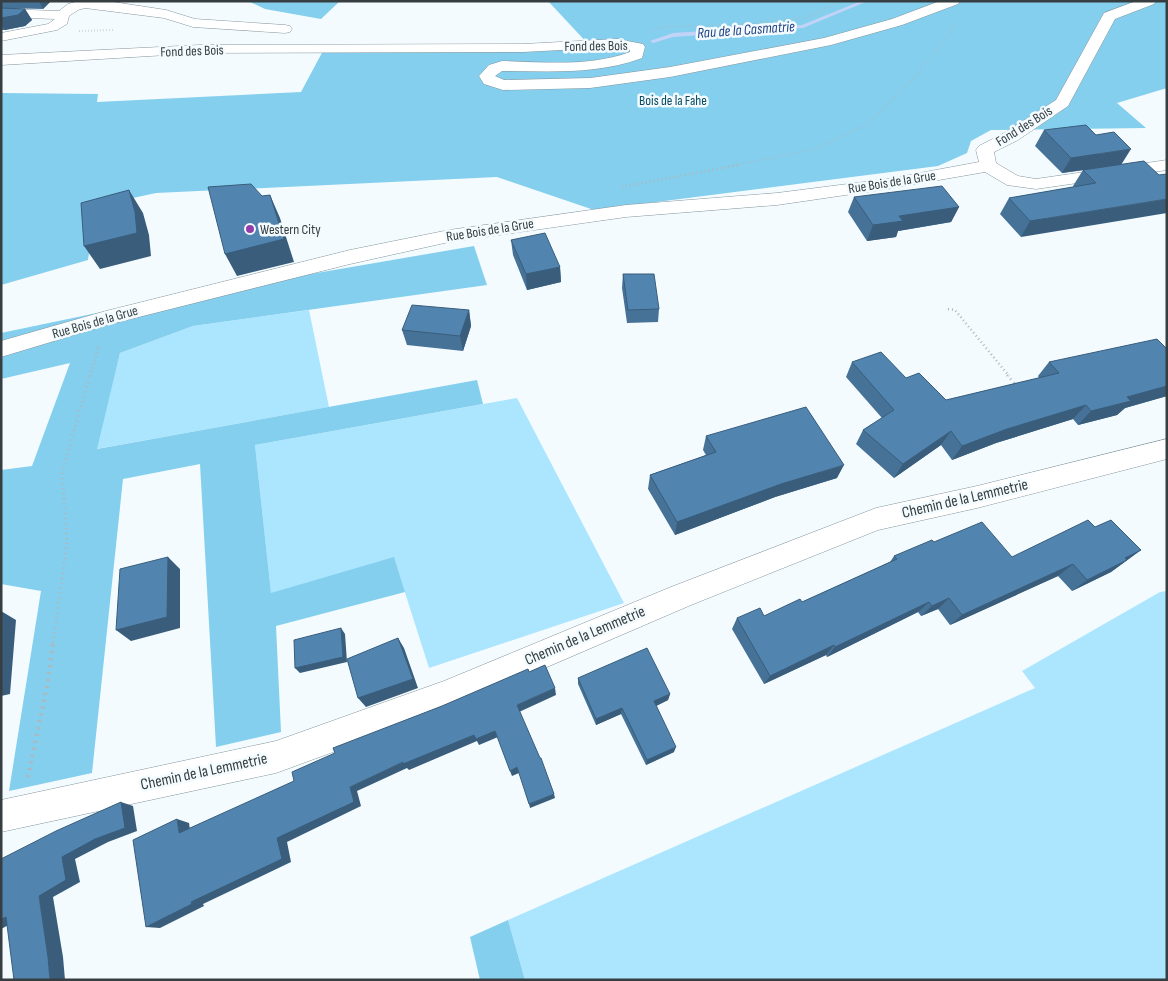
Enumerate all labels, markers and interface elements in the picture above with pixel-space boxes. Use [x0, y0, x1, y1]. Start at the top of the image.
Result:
water label: Rau de la Casmatrie [697, 17, 796, 43]
street label: Fond des Bois [564, 37, 628, 55]
street label: Fond des Bois [160, 41, 224, 61]
park label: Bois de la Fahe [639, 92, 707, 109]
street label: Fond des Bois [993, 102, 1055, 150]
street label: Rue Bois de la Grue [847, 167, 937, 197]
street label: Rue Bois de la Grue [445, 215, 535, 245]
place label: Western City [260, 221, 321, 238]
marker: Western City [244, 223, 256, 235]
street label: Rue Bois de la Grue [50, 302, 140, 342]
street label: Chemin de la Lemmetrie [900, 475, 1030, 523]
street label: Chemin de la Lemmetrie [522, 602, 648, 670]
street label: Chemin de la Lemmetrie [139, 749, 269, 795]

